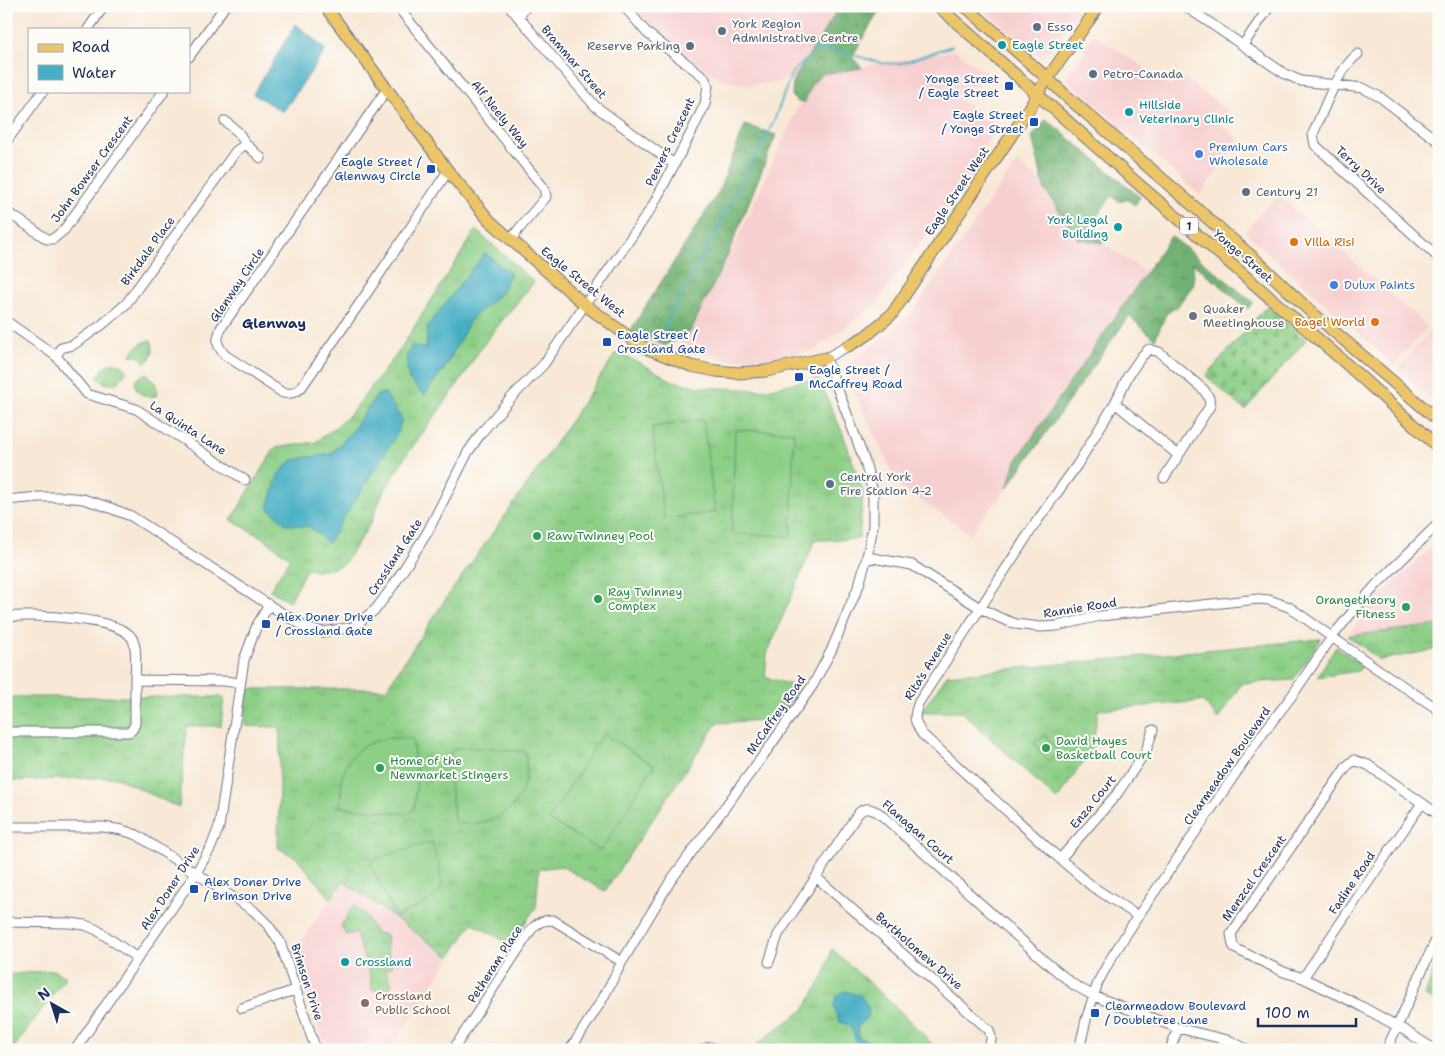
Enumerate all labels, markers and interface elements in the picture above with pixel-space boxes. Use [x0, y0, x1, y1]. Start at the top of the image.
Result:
place label: York Region Administrative Centre [732, 16, 859, 46]
place label: Esso [1047, 19, 1073, 35]
marker: Esso [1031, 21, 1043, 33]
street label: Brammar Street [538, 22, 610, 102]
marker: York Region Administrative Centre [716, 25, 728, 37]
legend [28, 28, 190, 92]
text: Road [72, 37, 110, 57]
place label: Eagle Street [1012, 37, 1084, 53]
place label: Reserve Parking [587, 38, 680, 54]
marker: Eagle Street [996, 39, 1008, 51]
marker: Reserve Parking [684, 40, 696, 52]
text: Water [72, 63, 116, 83]
place label: Petro-Canada [1103, 66, 1184, 82]
marker: Petro-Canada [1087, 68, 1099, 80]
place label: Yonge Street / Eagle Street [919, 71, 999, 101]
street label: Alf Neely Way [468, 77, 532, 151]
marker: Yonge Street / Eagle Street [1003, 80, 1015, 92]
street label: Peevers Crescent [642, 95, 698, 189]
place label: Hillside Veterinary Clinic [1139, 97, 1234, 127]
marker: Hillside Veterinary Clinic [1123, 106, 1135, 118]
place label: Eagle Street / Yonge Street [942, 107, 1024, 137]
street label: John Bowser Crescent [48, 112, 136, 226]
marker: Eagle Street / Yonge Street [1028, 116, 1040, 128]
place label: Premium Cars Wholesale [1209, 139, 1288, 169]
street label: Terry Drive [1332, 142, 1390, 198]
street label: Eagle Street West [921, 143, 993, 239]
marker: Premium Cars Wholesale [1193, 148, 1205, 160]
place label: Eagle Street / Glenway Circle [334, 154, 423, 184]
marker: Eagle Street / Glenway Circle [425, 163, 437, 175]
place label: Century 21 [1256, 184, 1318, 200]
marker: Century 21 [1240, 186, 1252, 198]
place label: York Legal Building [1047, 212, 1108, 242]
street label: Birkdale Place [117, 213, 179, 289]
road number: 1 [1180, 218, 1198, 235]
marker: York Legal Building [1112, 221, 1124, 233]
street label: Yonge Street [1210, 226, 1276, 286]
place label: Villa Risi [1304, 234, 1355, 250]
marker: Villa Risi [1288, 236, 1300, 248]
street label: Eagle Street West [537, 243, 629, 321]
street label: Glenway Circle [206, 244, 268, 325]
place label: Dulux Paints [1344, 277, 1415, 293]
marker: Dulux Paints [1328, 279, 1340, 291]
place label: Quaker Meetinghouse [1203, 301, 1285, 331]
marker: Quaker Meetinghouse [1187, 310, 1199, 322]
district label: Glenway [242, 314, 306, 332]
place label: Bagel World [1294, 314, 1365, 330]
marker: Bagel World [1369, 316, 1381, 328]
place label: Eagle Street / Crossland Gate [617, 327, 706, 357]
marker: Eagle Street / Crossland Gate [601, 336, 613, 348]
place label: Eagle Street / McCaffrey Road [809, 362, 903, 392]
marker: Eagle Street / McCaffrey Road [793, 371, 805, 383]
street label: La Quinta Lane [147, 397, 230, 459]
place label: Central York Fire Station 4-2 [840, 469, 932, 499]
marker: Central York Fire Station 4-2 [824, 478, 836, 490]
street label: Crossland Gate [364, 515, 426, 599]
place label: Raw Twinney Pool [547, 528, 654, 544]
marker: Raw Twinney Pool [531, 530, 543, 542]
place label: Ray Twinney Complex [608, 584, 682, 614]
place label: Orangetheory Fitness [1315, 592, 1396, 622]
marker: Ray Twinney Complex [592, 593, 604, 605]
street label: Rannie Road [1042, 594, 1118, 622]
marker: Orangetheory Fitness [1400, 601, 1412, 613]
place label: Alex Doner Drive / Crossland Gate [276, 609, 374, 639]
marker: Alex Doner Drive / Crossland Gate [260, 618, 272, 630]
street label: Rita's Avenue [901, 629, 955, 703]
street label: McCaffrey Road [743, 672, 810, 758]
street label: Clearmeadow Boulevard [1180, 703, 1274, 828]
place label: David Hayes Basketball Court [1056, 733, 1152, 763]
marker: David Hayes Basketball Court [1040, 742, 1052, 754]
place label: Home of the Newmarket Stingers [390, 753, 508, 783]
marker: Home of the Newmarket Stingers [374, 762, 386, 774]
street label: Enza Court [1066, 772, 1120, 832]
street label: Flanagan Court [879, 796, 957, 868]
street label: Menzcel Crescent [1218, 832, 1290, 924]
street label: Alex Doner Drive [137, 843, 203, 933]
street label: Fadine Road [1325, 848, 1379, 918]
place label: Alex Doner Drive / Brimson Drive [204, 874, 302, 904]
marker: Alex Doner Drive / Brimson Drive [188, 883, 200, 895]
street label: Bartholomew Drive [872, 909, 966, 993]
street label: Petheram Place [464, 922, 526, 1006]
street label: Brimson Drive [287, 942, 327, 1023]
place label: Crossland [355, 954, 412, 970]
marker: Crossland [339, 956, 351, 968]
north arrow [28, 978, 78, 1028]
text: N [34, 983, 54, 1004]
place label: Crossland Public School [375, 988, 451, 1018]
scale bar [1258, 996, 1355, 1028]
marker: Crossland Public School [359, 997, 371, 1009]
place label: Clearmeadow Boulevard / Doubletree Lane [1105, 998, 1247, 1028]
text: 100 m [1265, 1003, 1310, 1023]
marker: Clearmeadow Boulevard / Doubletree Lane [1089, 1007, 1101, 1019]

